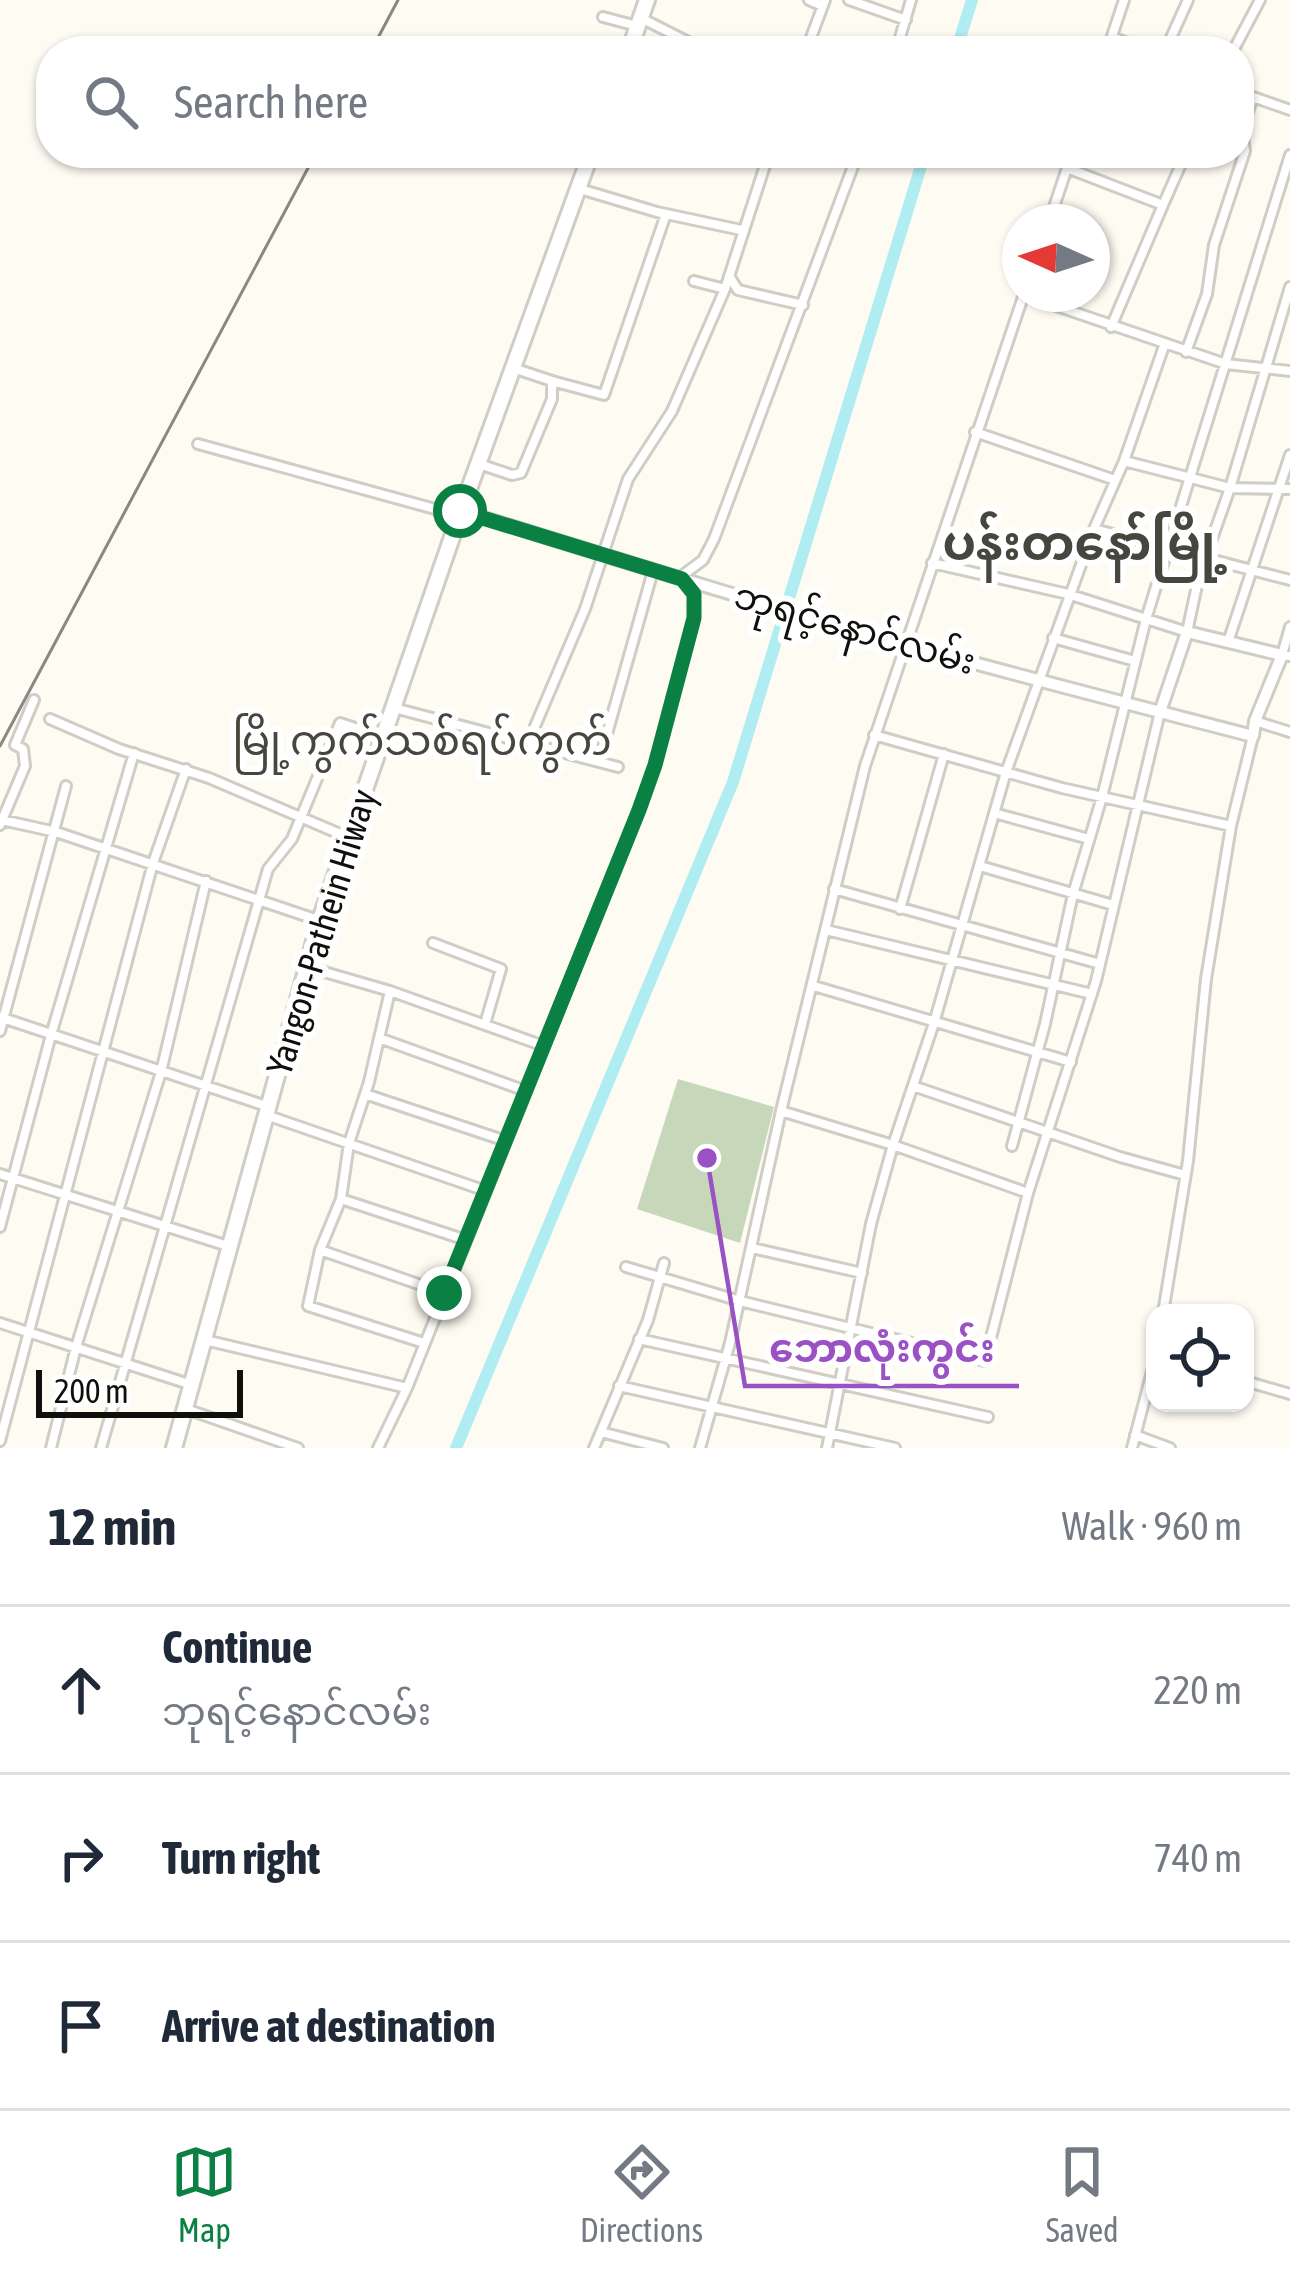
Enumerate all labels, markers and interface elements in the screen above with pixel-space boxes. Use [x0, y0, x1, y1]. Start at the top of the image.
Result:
search box [36, 36, 1254, 168]
icon: search [78, 69, 144, 135]
text: Search here [174, 76, 368, 128]
north arrow [1002, 204, 1110, 312]
route start [433, 484, 487, 538]
district label: ပန်းတနော်မြို့ [942, 511, 1228, 583]
street label: ဘုရင့်နောင်လမ်း [727, 571, 981, 691]
district label: မြို့ကွက်သစ်ရပ်ကွက် [232, 713, 612, 775]
street label: Yangon-Pathein Hiway [258, 784, 384, 1080]
route end [417, 1266, 471, 1320]
map controls [1146, 1304, 1254, 1412]
button: locate [1146, 1304, 1254, 1412]
callout: ဘောလုံးကွင်း [745, 1311, 1019, 1386]
text: ဘောလုံးကွင်း [769, 1322, 995, 1380]
scale bar [36, 1364, 243, 1417]
text: 200 m [54, 1372, 129, 1410]
text: 12 min [48, 1497, 176, 1556]
text: Walk · 960 m [1062, 1504, 1242, 1548]
text: Continue [162, 1621, 313, 1673]
icon: ahead [48, 1657, 114, 1723]
text: 220 m [1154, 1668, 1242, 1712]
text: ဘုရင့်နောင်လမ်း [162, 1689, 431, 1733]
icon: right [48, 1825, 114, 1891]
text: Turn right [162, 1832, 320, 1884]
text: 740 m [1154, 1836, 1242, 1880]
icon: arrive [48, 1993, 114, 2059]
text: Arrive at destination [162, 2000, 496, 2052]
tab: Map [171, 2139, 237, 2249]
tab: Directions [580, 2139, 703, 2249]
tab: Saved [1046, 2139, 1119, 2249]

